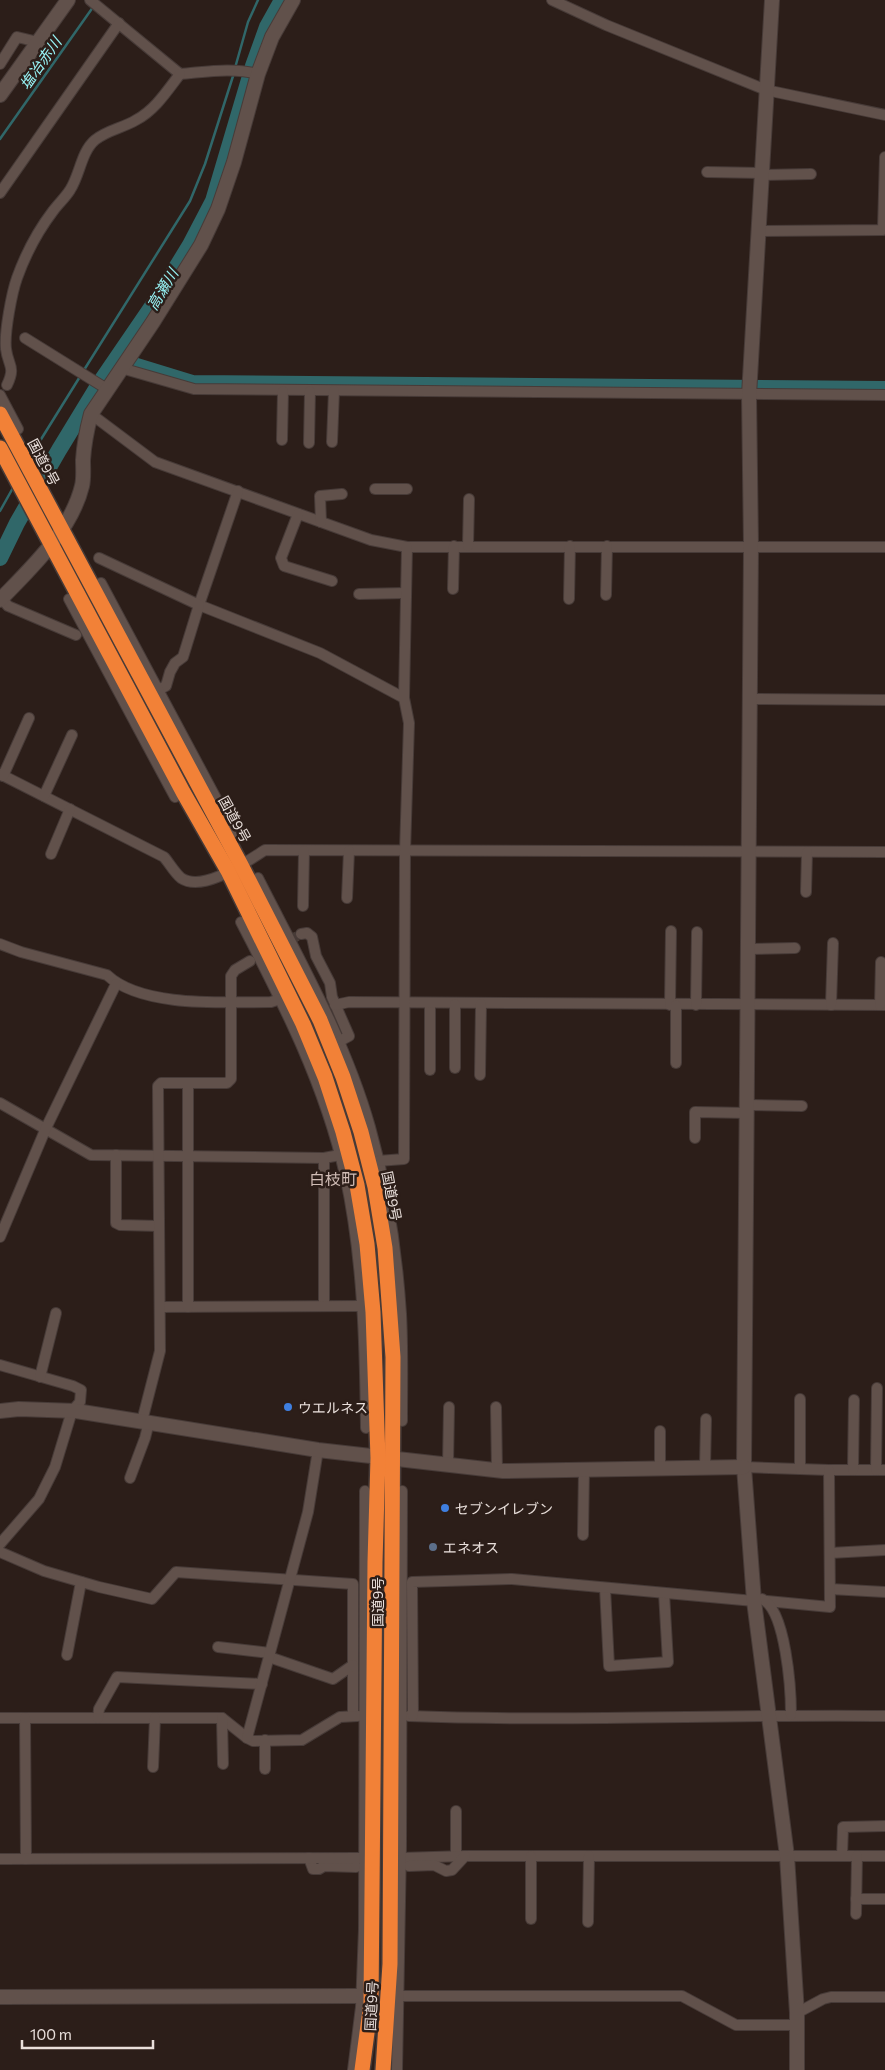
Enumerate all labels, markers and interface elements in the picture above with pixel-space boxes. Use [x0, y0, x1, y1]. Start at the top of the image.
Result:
water label: 塩冶赤川 [15, 32, 66, 93]
water label: 高瀬川 [143, 263, 182, 313]
street label: 国道9号 [25, 436, 63, 488]
street label: 国道9号 [215, 793, 255, 845]
district label: 白枝町 [309, 1169, 357, 1188]
street label: 国道9号 [379, 1170, 405, 1222]
place label: ウエルネス [298, 1399, 368, 1416]
marker: ウエルネス [282, 1401, 294, 1413]
place label: セブンイレブン [455, 1500, 553, 1517]
marker: セブンイレブン [439, 1502, 451, 1514]
place label: エネオス [443, 1539, 499, 1556]
marker: エネオス [427, 1541, 439, 1553]
street label: 国道9号 [369, 1577, 386, 1627]
street label: 国道9号 [361, 1980, 381, 2032]
scale bar [22, 2018, 154, 2050]
text: 100 m [30, 2025, 72, 2043]

